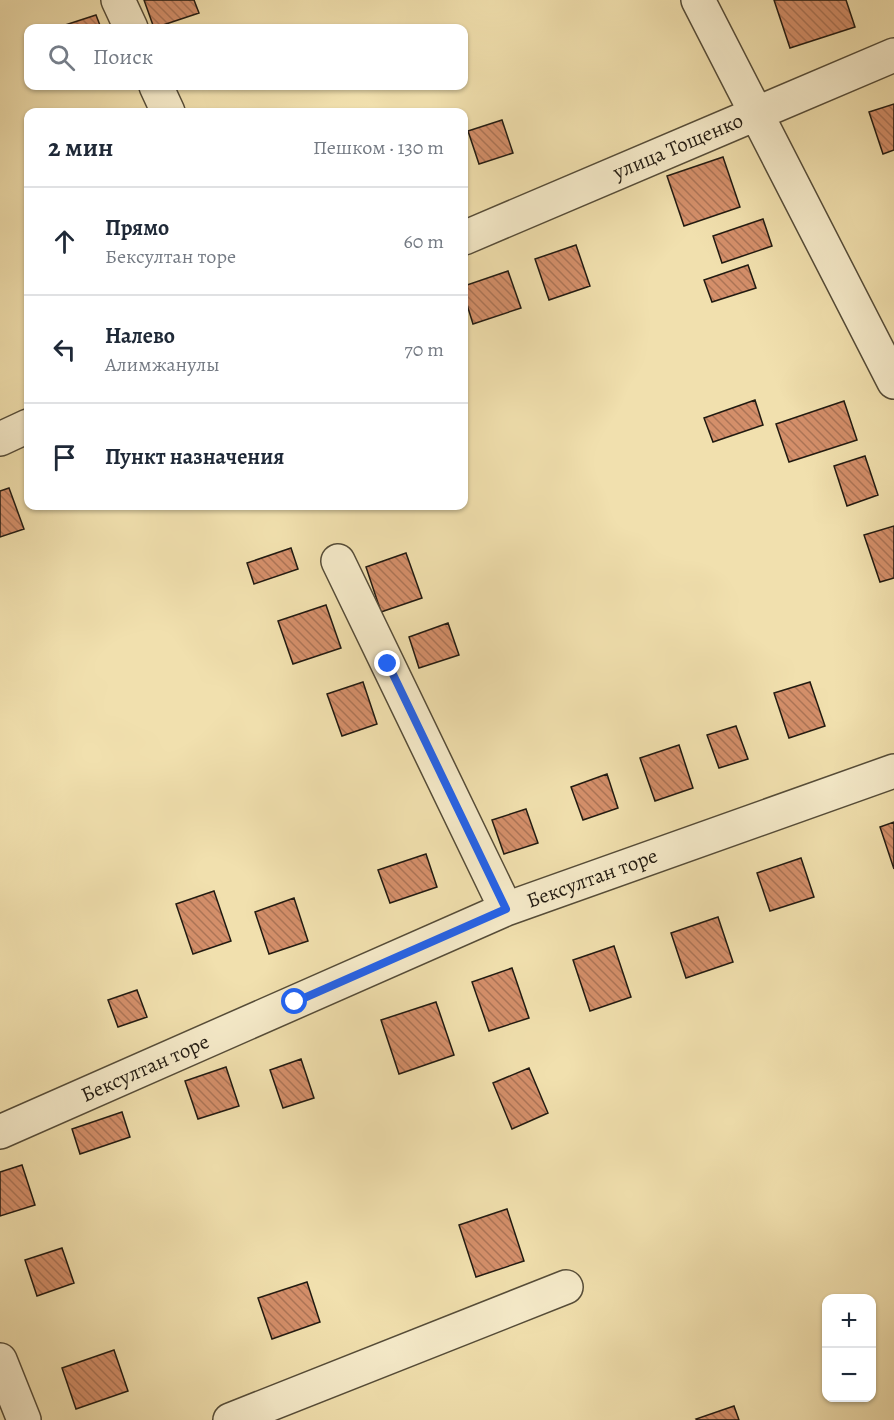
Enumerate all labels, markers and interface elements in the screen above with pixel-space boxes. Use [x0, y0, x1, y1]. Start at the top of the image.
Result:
search box [24, 24, 468, 90]
icon: search [45, 41, 78, 74]
text: Поиск [93, 42, 153, 72]
street label: улица Тощенко [608, 106, 747, 186]
text: 2 мин [48, 130, 113, 165]
text: Пешком · 130 m [313, 134, 444, 161]
text: Прямо [105, 213, 169, 243]
icon: ahead [48, 225, 81, 258]
text: 60 m [404, 228, 444, 255]
text: Бексултан торе [105, 243, 236, 270]
text: Налево [105, 321, 175, 351]
icon: left [48, 333, 81, 366]
text: 70 m [404, 336, 444, 363]
text: Алимжанулы [105, 351, 220, 378]
icon: arrive [48, 441, 81, 474]
text: Пункт назначения [105, 442, 284, 472]
route end [374, 650, 400, 676]
street label: Бексултан торе [523, 841, 661, 915]
route start [281, 988, 307, 1014]
street label: Бексултан торе [76, 1027, 214, 1109]
map controls [822, 1294, 876, 1402]
button: + [822, 1294, 876, 1348]
button: − [822, 1348, 876, 1402]

